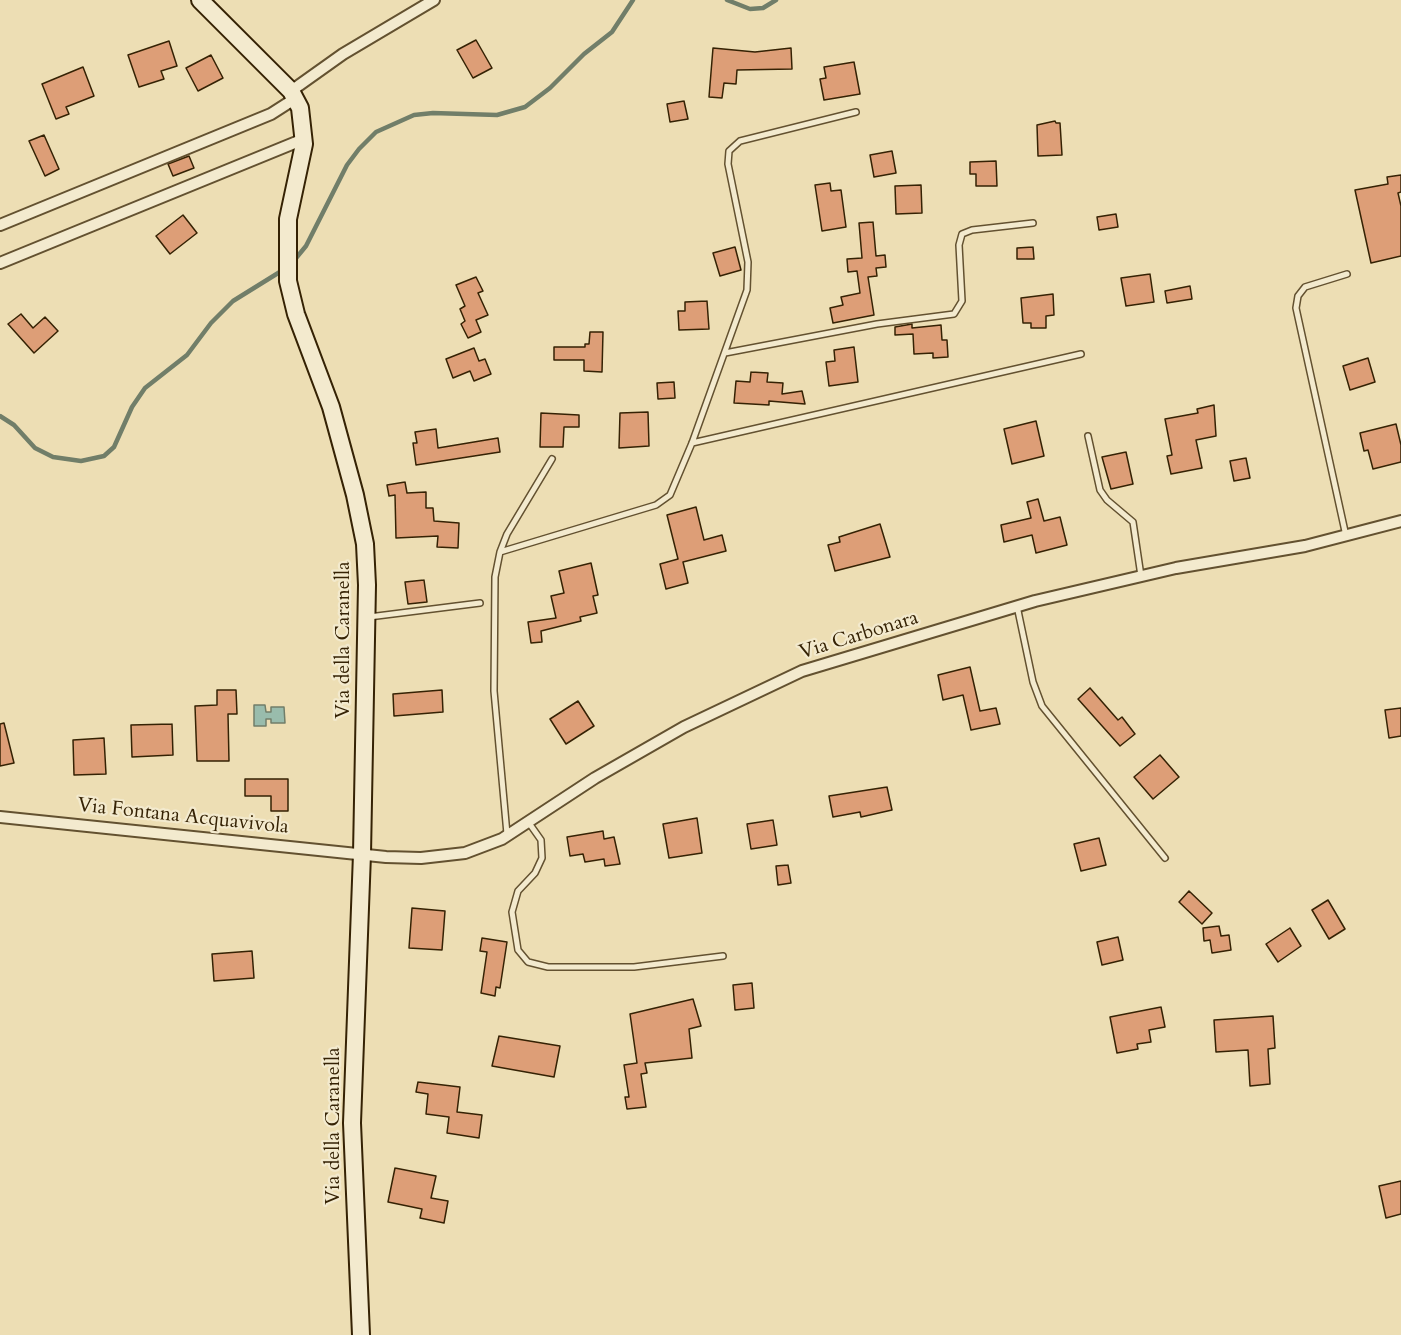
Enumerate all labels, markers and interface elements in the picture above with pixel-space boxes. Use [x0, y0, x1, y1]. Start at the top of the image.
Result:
street label: Via della Caranella [332, 561, 356, 719]
street label: Via Carbonara [797, 607, 921, 665]
street label: Via Fontana Acquavivola [76, 794, 290, 840]
street label: Via della Caranella [322, 1047, 346, 1205]

